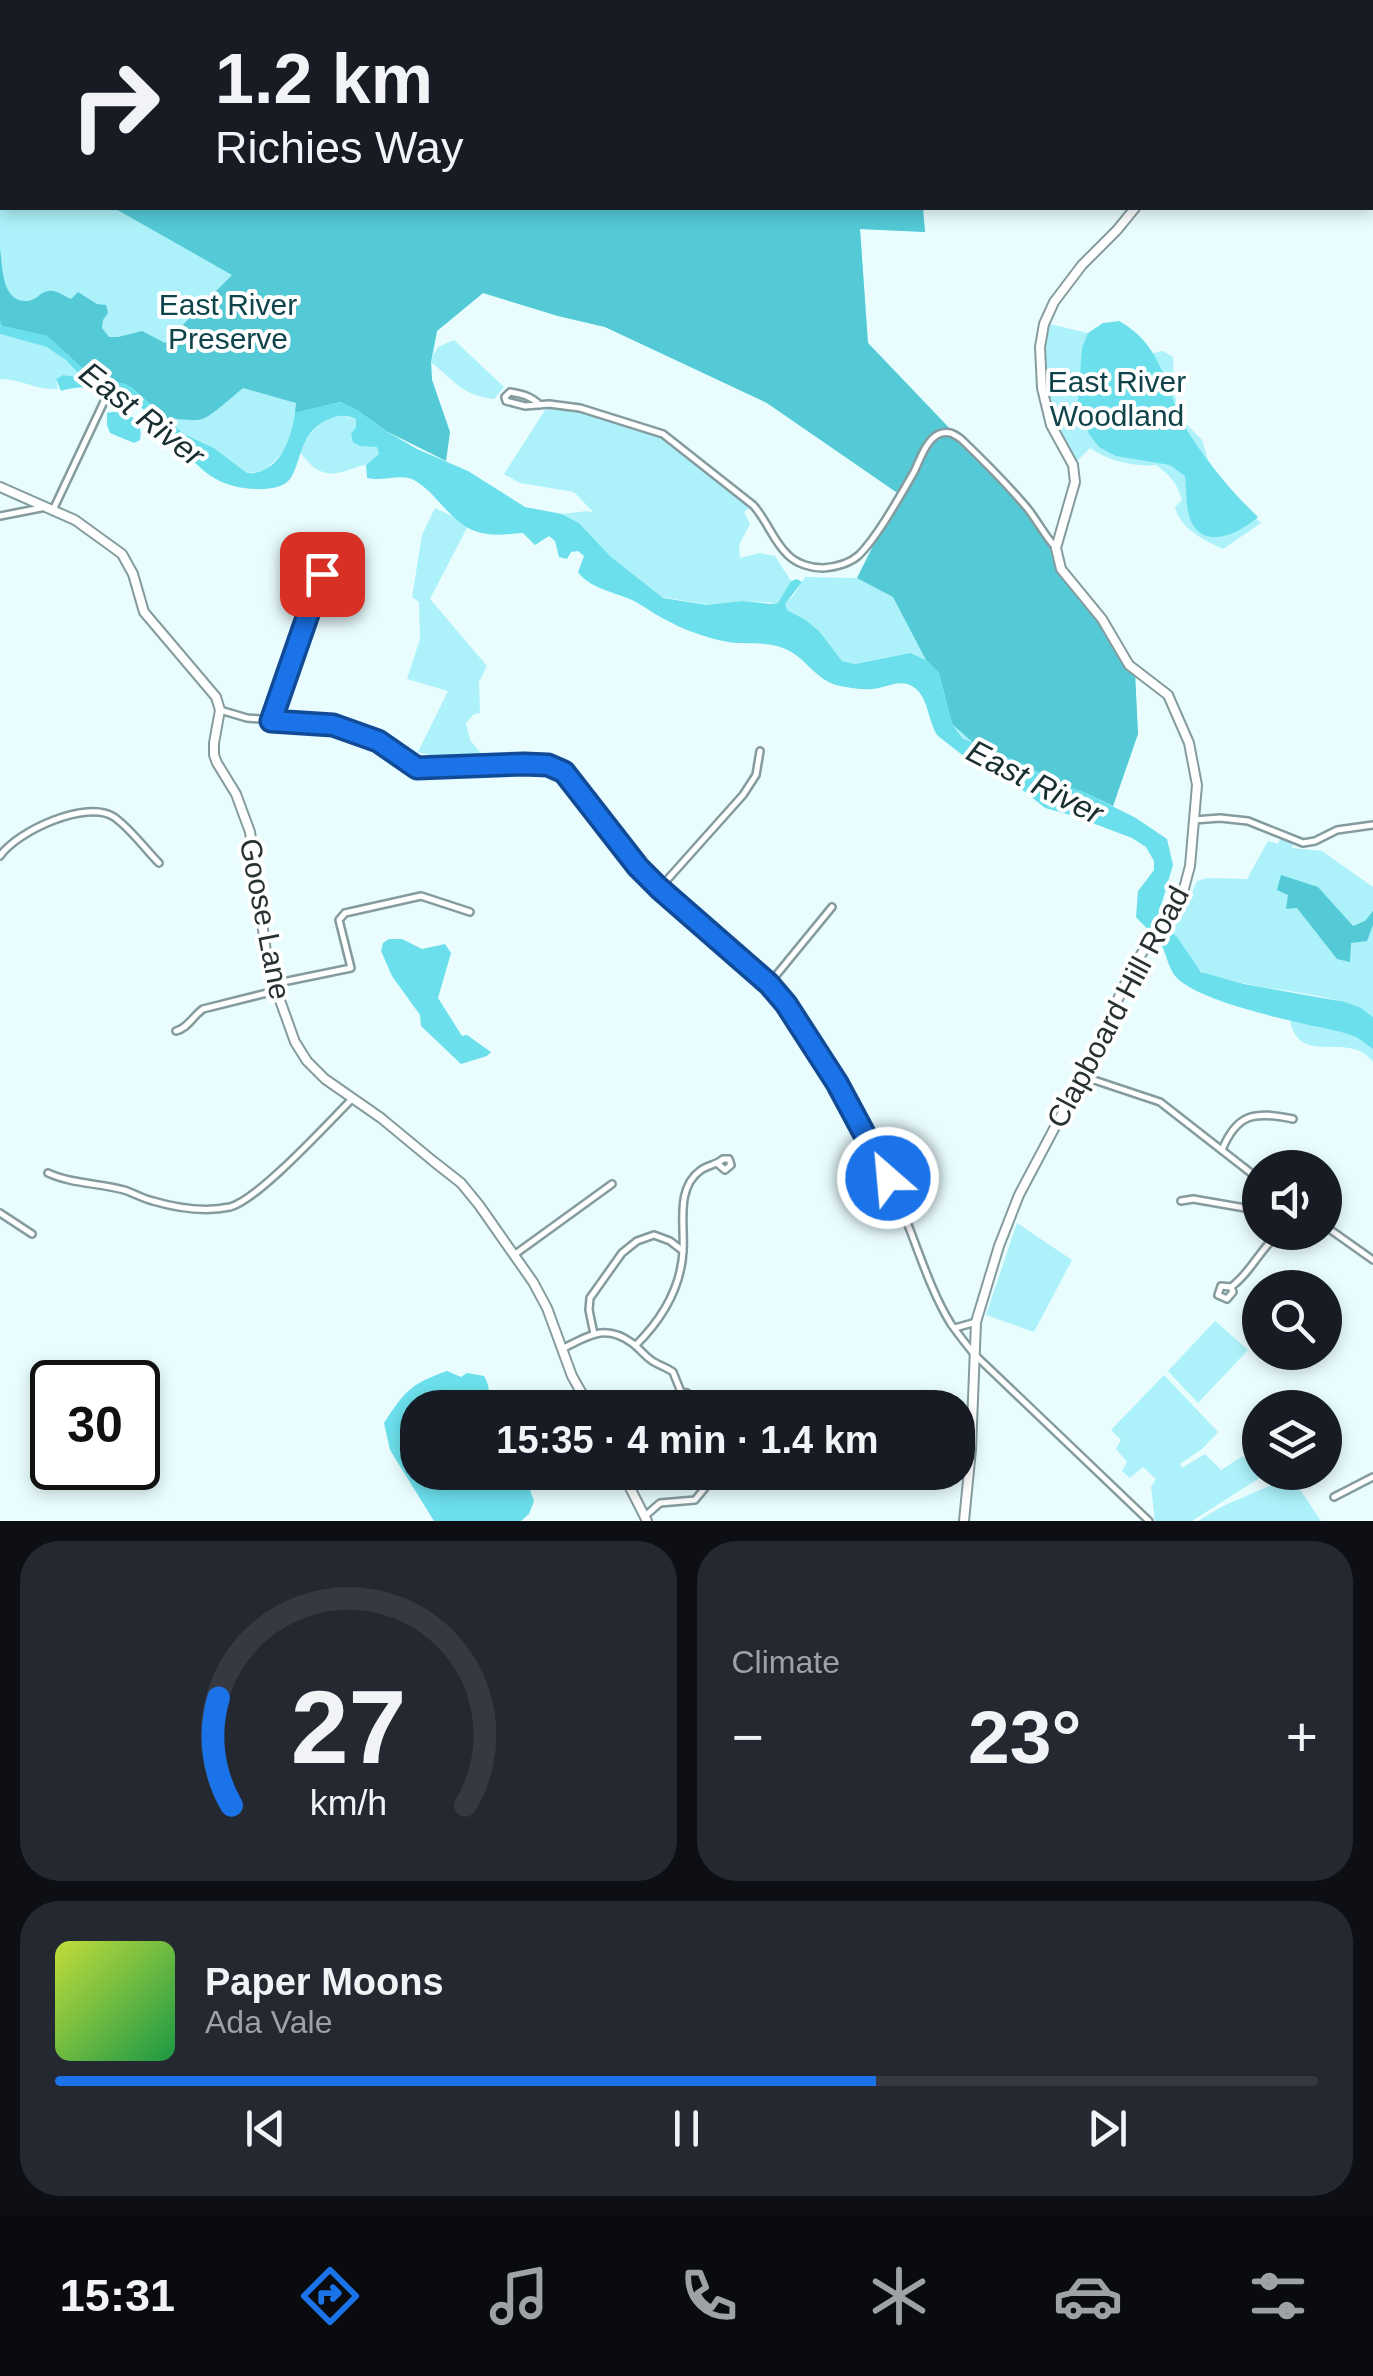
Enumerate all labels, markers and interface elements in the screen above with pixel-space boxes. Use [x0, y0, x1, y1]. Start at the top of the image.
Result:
icon: right [50, 40, 180, 170]
text: 1.2 km [215, 40, 433, 118]
text: Richies Way [215, 122, 463, 173]
park label: East River Preserve [159, 288, 297, 355]
water label: East River [73, 354, 212, 474]
park label: East River Woodland [1048, 365, 1186, 432]
pin [280, 532, 365, 617]
icon: arrive [295, 547, 350, 602]
water label: East River [961, 732, 1110, 832]
street label: Goose Lane [234, 836, 297, 1002]
street label: Clapboard Hill Road [1040, 880, 1195, 1133]
position arrow [836, 1126, 940, 1230]
map controls [1242, 1150, 1342, 1490]
button: sound [1242, 1150, 1342, 1250]
button: search [1242, 1270, 1342, 1370]
speed limit sign: 30 [30, 1360, 160, 1490]
button: layers [1242, 1390, 1342, 1490]
text: 15:35 · 4 min · 1.4 km [496, 1419, 879, 1461]
text: Climate [732, 1644, 840, 1680]
text: 27 [290, 1669, 406, 1785]
text: 23° [968, 1695, 1081, 1779]
text: − [732, 1706, 764, 1768]
text: + [1286, 1706, 1318, 1768]
text: km/h [310, 1783, 387, 1823]
text: Paper Moons [205, 1961, 444, 2003]
text: Ada Vale [205, 2004, 333, 2040]
icon: previous [238, 2101, 293, 2156]
icon: pause [659, 2101, 714, 2156]
icon: next [1080, 2101, 1135, 2156]
icon: directions [295, 2261, 365, 2331]
icon: music [484, 2261, 554, 2331]
icon: phone [674, 2261, 744, 2331]
icon: climate [864, 2261, 934, 2331]
icon: car [1053, 2261, 1123, 2331]
icon: filters [1243, 2261, 1313, 2331]
text: 15:31 [60, 2270, 175, 2321]

